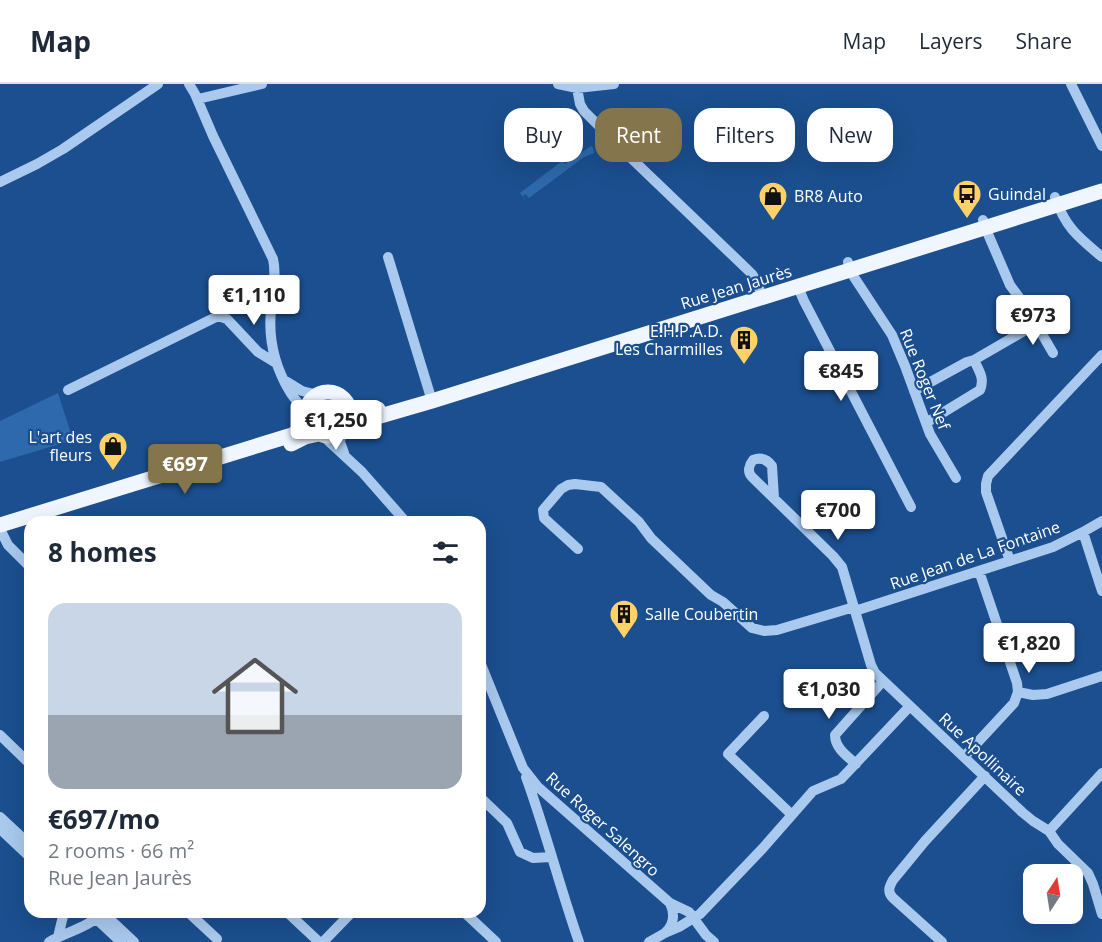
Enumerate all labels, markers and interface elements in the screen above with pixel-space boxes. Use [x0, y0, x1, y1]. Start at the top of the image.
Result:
text: Map [30, 22, 91, 60]
text: Map [843, 27, 886, 55]
text: Layers [919, 27, 983, 55]
text: Share [1016, 27, 1072, 55]
chip: Buy [504, 108, 583, 162]
chip: Rent [595, 108, 682, 162]
chip: Filters [694, 108, 795, 162]
chip: New [807, 108, 893, 162]
bus stop icon: Guindal [951, 178, 983, 220]
shop icon: BR8 Auto [757, 180, 789, 222]
place label: Guindal [988, 183, 1046, 205]
place label: BR8 Auto [794, 185, 863, 207]
street label: Rue Jean Jaurès [678, 260, 794, 314]
pin: €1,110 [205, 275, 303, 326]
text: €1,110 [223, 281, 285, 308]
pin: €973 [997, 295, 1069, 346]
text: €973 [1010, 301, 1056, 328]
place label: E.H.P.A.D. Les Charmilles [615, 320, 723, 360]
building icon: E.H.P.A.D. Les Charmilles [728, 324, 760, 366]
street label: Rue Roger Nef [895, 325, 956, 434]
pin: €845 [805, 351, 877, 402]
text: €845 [818, 357, 864, 384]
pin: €1,250 [287, 400, 385, 451]
text: €1,250 [305, 406, 367, 433]
place label: L'art des fleurs [28, 426, 92, 466]
shop icon: L'art des fleurs [97, 430, 129, 472]
pin: €697 [149, 444, 221, 495]
text: €697 [162, 450, 208, 477]
pin: €700 [802, 490, 874, 541]
text: €700 [815, 496, 861, 523]
street label: Rue Jean de La Fontaine [887, 516, 1063, 594]
text: 8 homes [48, 534, 157, 570]
icon: filters [429, 536, 462, 569]
building icon: Salle Coubertin [608, 598, 640, 640]
place label: Salle Coubertin [645, 603, 758, 625]
pin: €1,820 [980, 623, 1078, 674]
text: €1,820 [998, 629, 1060, 656]
icon: home [201, 642, 309, 750]
pin: €1,030 [780, 669, 878, 720]
text: €1,030 [798, 675, 860, 702]
street label: Rue Apollinaire [934, 708, 1032, 800]
street label: Rue Roger Salengro [541, 767, 665, 881]
text: €697/mo [48, 801, 160, 837]
text: 2 rooms · 66 m² [48, 837, 194, 864]
text: Rue Jean Jaurès [48, 864, 192, 891]
north arrow [1023, 864, 1083, 924]
map controls [1023, 864, 1083, 924]

